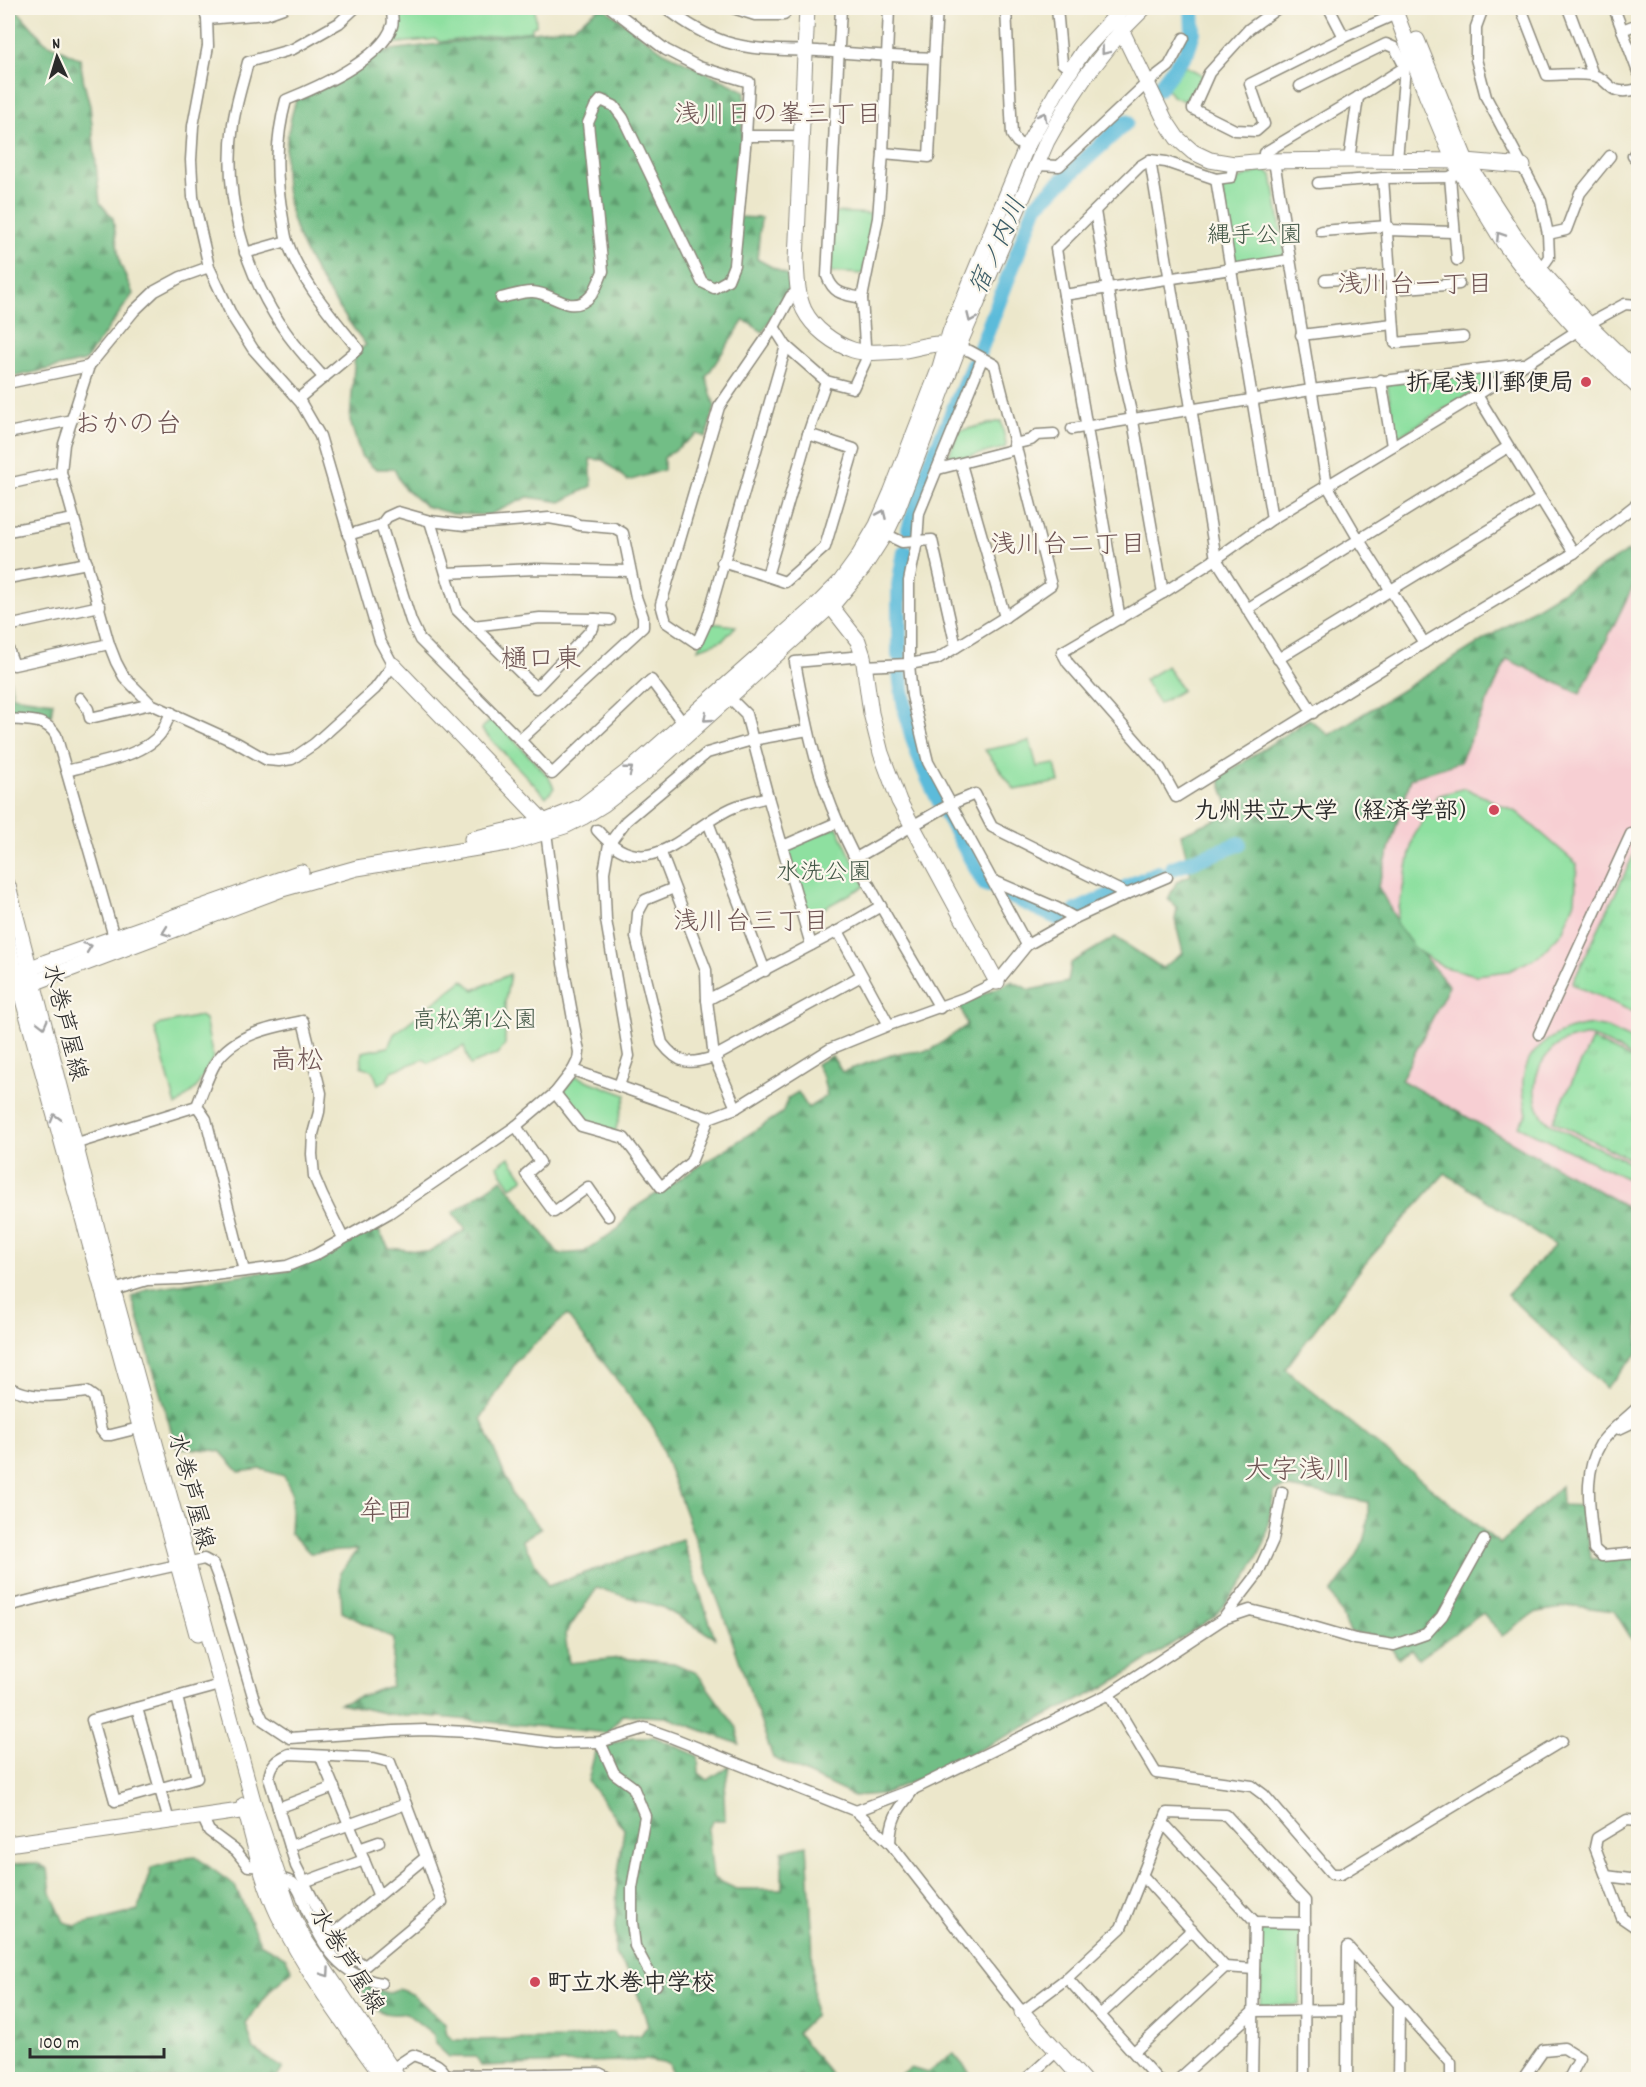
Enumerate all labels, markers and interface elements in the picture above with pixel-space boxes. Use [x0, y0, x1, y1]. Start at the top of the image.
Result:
north arrow [27, 27, 87, 87]
text: N [51, 33, 61, 56]
one-way arrow [1102, 45, 1113, 56]
district label: 浅川日の峯三丁目 [674, 98, 882, 135]
one-way arrow [1036, 112, 1047, 122]
water label: 宿ノ内川 [961, 191, 1037, 301]
park label: 縄手公園 [1207, 220, 1303, 254]
one-way arrow [1496, 232, 1507, 243]
district label: 浅川台一丁目 [1337, 268, 1493, 305]
one-way arrow [966, 312, 978, 323]
place label: 折尾浅川郵便局 [1406, 368, 1574, 402]
marker: 折尾浅川郵便局 [1579, 375, 1593, 389]
district label: おかの台 [74, 407, 182, 446]
one-way arrow [874, 509, 886, 520]
district label: 浅川台二丁目 [990, 528, 1146, 565]
district label: 樋口東 [501, 642, 582, 681]
one-way arrow [704, 711, 714, 722]
one-way arrow [622, 767, 633, 778]
place label: 九州共立大学（経済学部） [1194, 796, 1482, 830]
marker: 九州共立大学（経済学部） [1487, 803, 1501, 817]
park label: 水洗公園 [776, 857, 872, 891]
district label: 浅川台三丁目 [673, 905, 829, 942]
one-way arrow [161, 925, 172, 938]
one-way arrow [82, 942, 92, 955]
street label: 水巻芦屋線 [32, 960, 94, 1085]
park label: 高松第1公園 [412, 1005, 538, 1039]
one-way arrow [36, 1019, 49, 1029]
district label: 高松 [270, 1043, 324, 1082]
one-way arrow [49, 1113, 62, 1123]
street label: 水巻芦屋線 [157, 1429, 221, 1554]
district label: 大字浅川 [1244, 1453, 1352, 1492]
district label: 牟田 [359, 1494, 413, 1533]
street label: 水巻芦屋線 [299, 1902, 392, 2021]
one-way arrow [319, 1966, 330, 1977]
place label: 町立水巻中学校 [547, 1968, 715, 2002]
marker: 町立水巻中学校 [528, 1975, 542, 1989]
scale bar [30, 2021, 164, 2059]
text: 100 m [39, 2032, 79, 2057]

